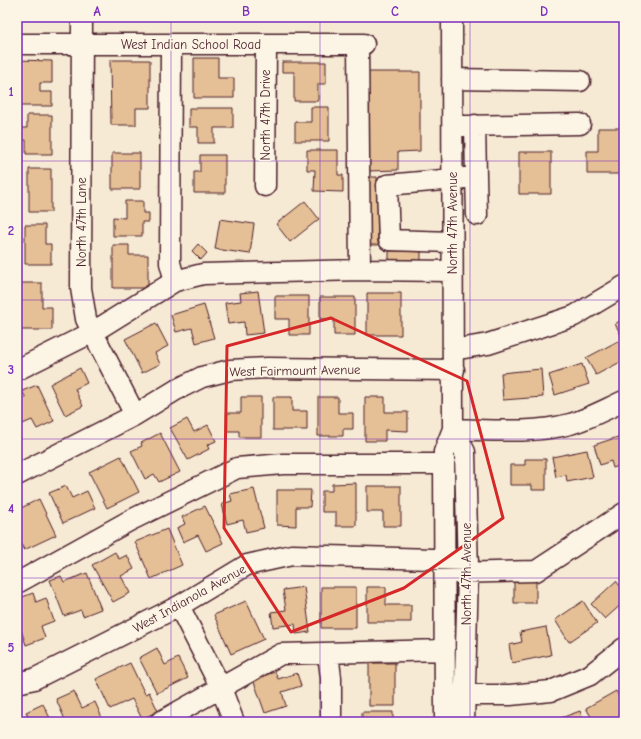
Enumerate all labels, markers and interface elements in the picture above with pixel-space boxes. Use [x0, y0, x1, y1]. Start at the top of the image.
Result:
text: A [93, 4, 101, 19]
text: B [242, 4, 250, 19]
text: C [391, 4, 399, 19]
text: D [540, 4, 548, 19]
street label: West Indian School Road [121, 37, 261, 52]
street label: North 47th Drive [258, 69, 273, 161]
text: 1 [8, 84, 14, 99]
street label: North 47th Avenue [445, 171, 460, 274]
street label: North 47th Lane [74, 177, 89, 267]
text: 2 [8, 223, 14, 238]
text: 3 [8, 362, 14, 377]
street label: West Fairmount Avenue [229, 362, 361, 379]
text: 4 [8, 501, 14, 516]
street label: North 47th Avenue [459, 522, 474, 625]
street label: West Indianola Avenue [130, 561, 249, 636]
text: 5 [8, 640, 15, 655]

